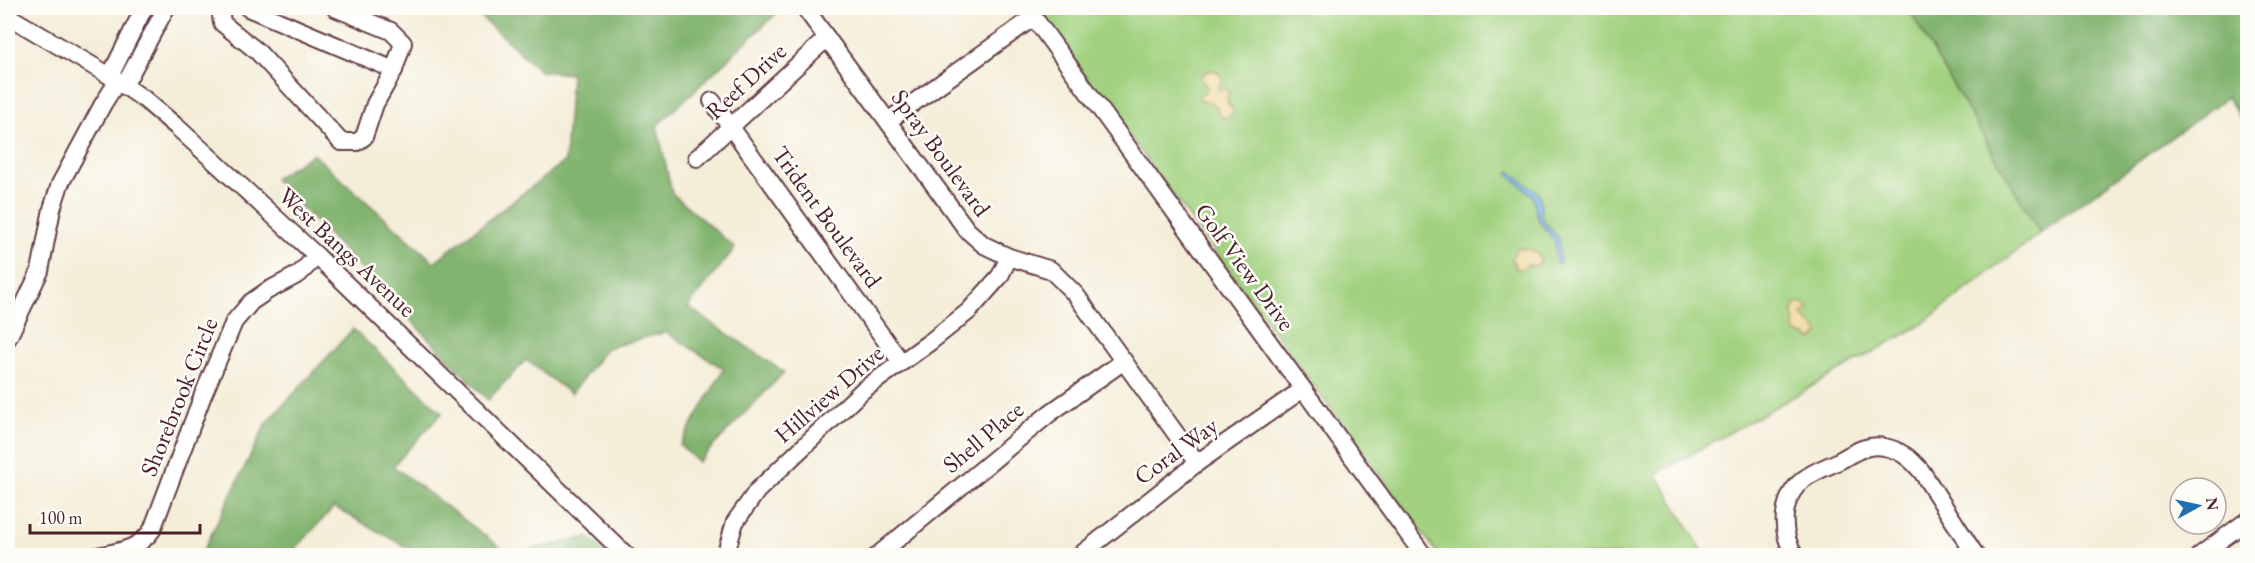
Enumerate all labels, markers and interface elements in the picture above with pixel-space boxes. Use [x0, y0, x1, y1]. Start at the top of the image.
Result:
street label: Reef Drive [699, 35, 793, 126]
street label: Spray Boulevard [885, 83, 999, 223]
street label: Trident Boulevard [766, 140, 890, 294]
street label: West Bangs Avenue [272, 180, 423, 323]
street label: Golf View Drive [1189, 197, 1302, 337]
street label: Shorebrook Circle [133, 313, 224, 481]
street label: Hillview Drive [768, 338, 890, 450]
street label: Shell Place [936, 394, 1030, 479]
street label: Coral Way [1128, 409, 1224, 492]
north arrow [2168, 476, 2228, 536]
text: N [2201, 496, 2224, 512]
scale bar [30, 497, 200, 535]
text: 100 m [39, 506, 83, 529]

